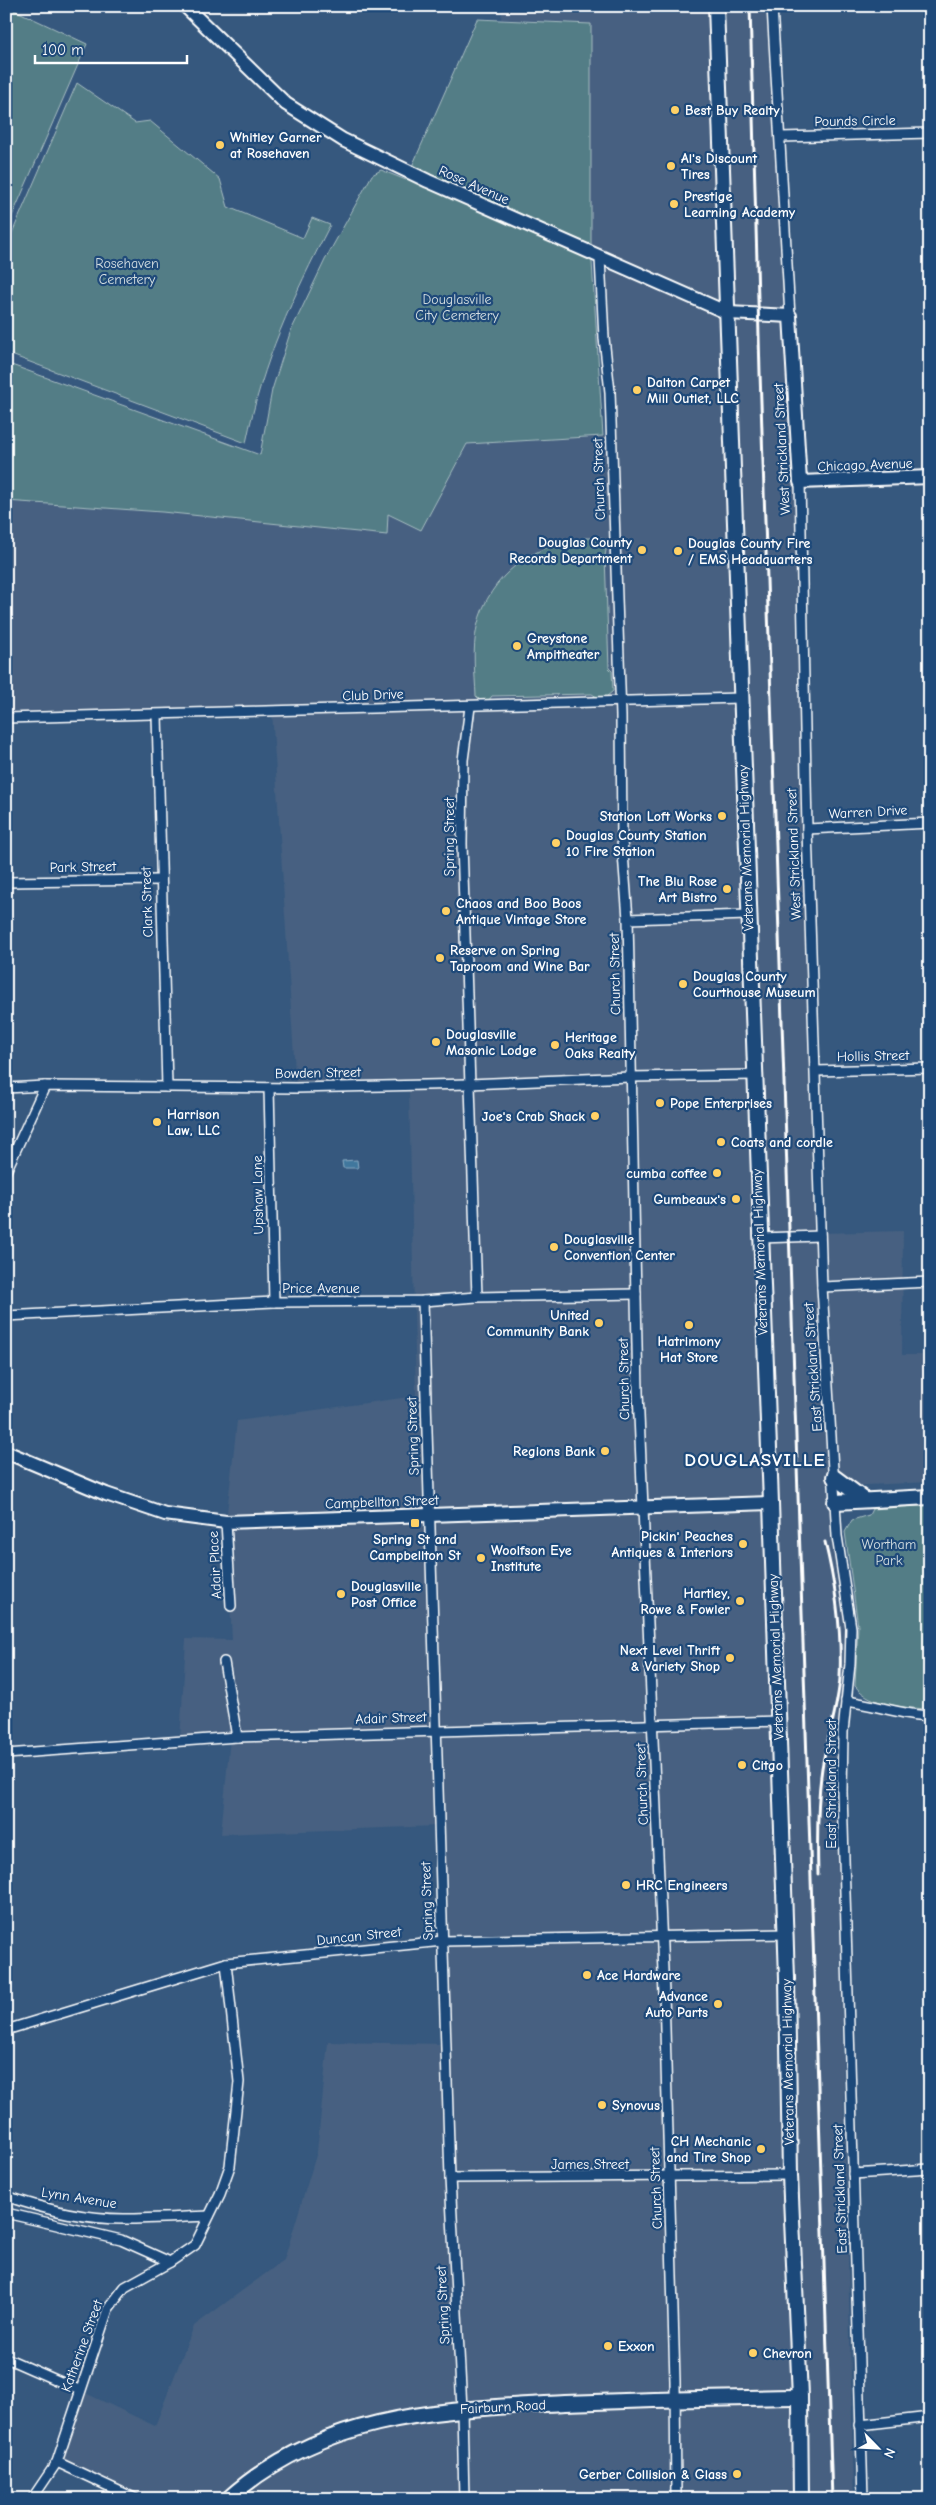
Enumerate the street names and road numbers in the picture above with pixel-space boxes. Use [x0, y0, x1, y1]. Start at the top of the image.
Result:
street label: Pounds Circle [814, 112, 896, 130]
street label: Rose Avenue [436, 162, 512, 208]
street label: West Strickland Street [770, 382, 794, 515]
street label: Church Street [589, 437, 609, 520]
street label: Chicago Avenue [817, 455, 913, 475]
street label: Club Drive [342, 685, 404, 705]
street label: Veterans Memorial Highway [735, 764, 757, 931]
street label: West Strickland Street [783, 787, 805, 920]
street label: Spring Street [441, 797, 458, 876]
street label: Warren Drive [828, 801, 908, 823]
street label: Park Street [50, 858, 117, 876]
street label: Clark Street [137, 865, 157, 938]
street label: Church Street [606, 932, 624, 1015]
street label: Hollis Street [837, 1047, 910, 1065]
street label: Bowden Street [275, 1064, 362, 1082]
street label: Upshaw Lane [249, 1155, 267, 1235]
street label: Veterans Memorial Highway [749, 1168, 771, 1335]
street label: Price Avenue [282, 1280, 360, 1297]
street label: East Strickland Street [800, 1301, 826, 1432]
street label: Church Street [615, 1337, 633, 1420]
street label: Spring Street [403, 1395, 423, 1476]
street label: Campbellton Street [325, 1491, 440, 1512]
street label: Adair Place [205, 1531, 225, 1599]
street label: Veterans Memorial Highway [765, 1573, 787, 1740]
street label: Adair Street [355, 1708, 428, 1728]
street label: East Strickland Street [823, 1718, 840, 1849]
street label: Church Street [632, 1742, 652, 1825]
street label: Spring Street [417, 1860, 437, 1941]
street label: Duncan Street [316, 1923, 403, 1949]
street label: Veterans Memorial Highway [778, 1978, 798, 2145]
street label: East Strickland Street [829, 2123, 851, 2254]
street label: Church Street [646, 2146, 666, 2229]
street label: James Street [551, 2156, 630, 2173]
street label: Lynn Avenue [40, 2184, 118, 2212]
street label: Spring Street [432, 2264, 454, 2345]
street label: Katherine Street [57, 2297, 107, 2394]
street label: Fairburn Road [460, 2396, 546, 2418]

